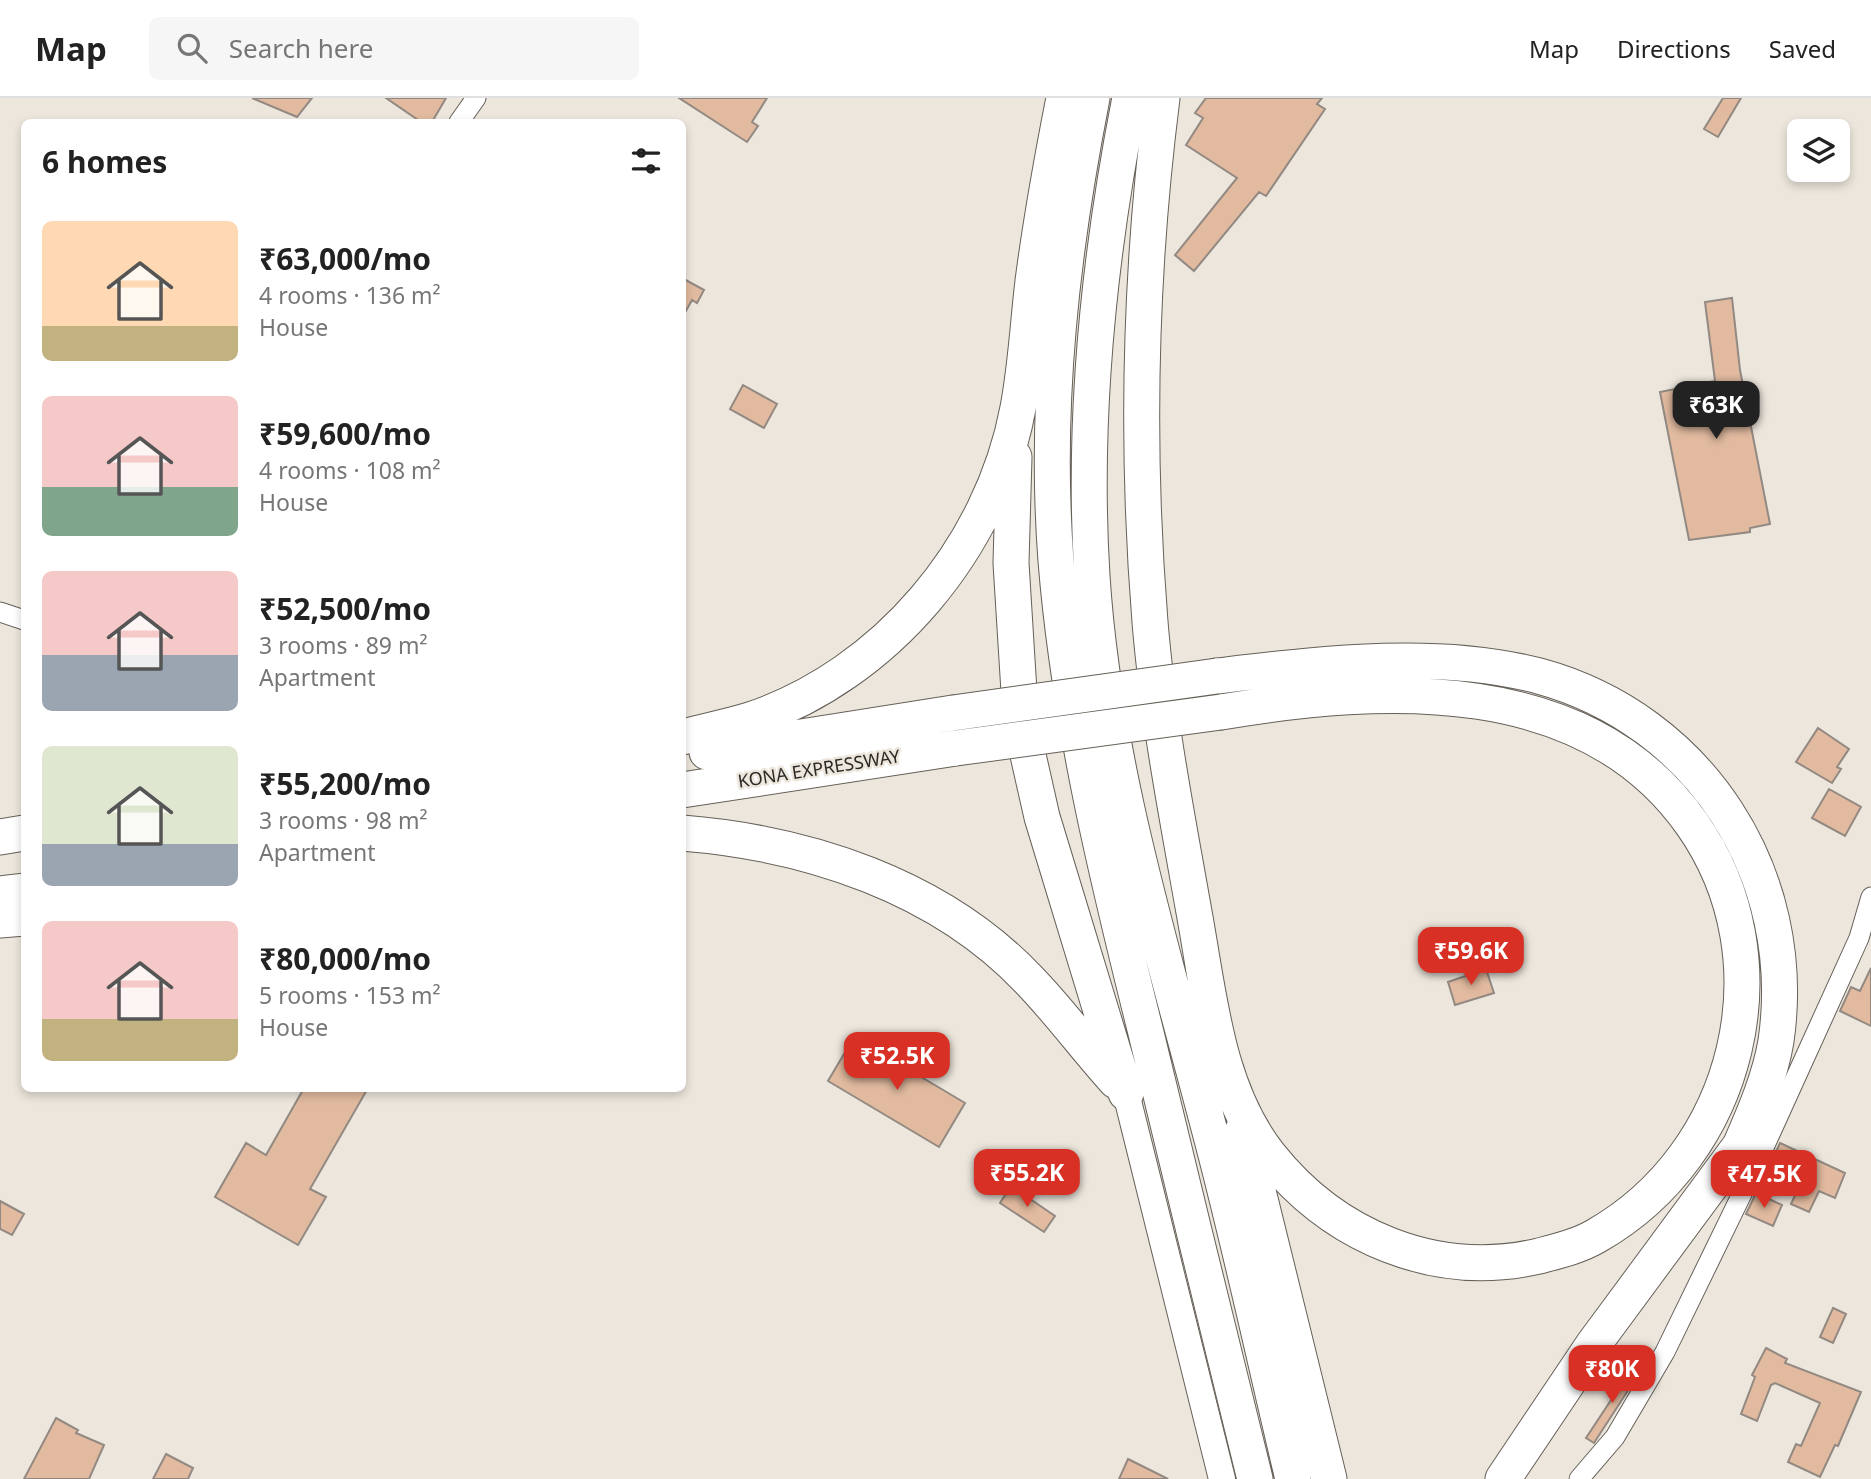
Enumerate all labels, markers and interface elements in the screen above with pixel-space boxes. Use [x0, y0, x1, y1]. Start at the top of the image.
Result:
search box [149, 17, 639, 80]
text: Map [35, 26, 107, 71]
icon: search [173, 29, 211, 67]
text: Search here [229, 30, 373, 66]
text: Map [1529, 32, 1579, 65]
text: Directions [1617, 32, 1731, 65]
text: Saved [1769, 32, 1836, 65]
map controls [1787, 119, 1850, 182]
button: layers [1787, 119, 1850, 182]
text: 6 homes [42, 141, 167, 182]
icon: filters [627, 142, 665, 180]
text: ₹63,000/mo [259, 238, 431, 279]
icon: home [98, 249, 182, 333]
text: 4 rooms · 136 m² [259, 279, 441, 311]
text: House [259, 311, 328, 343]
pin: ₹63K [1675, 382, 1757, 441]
text: ₹63K [1689, 388, 1743, 420]
text: ₹59,600/mo [259, 413, 431, 454]
icon: home [98, 424, 182, 508]
text: 4 rooms · 108 m² [259, 454, 441, 486]
text: House [259, 486, 328, 518]
text: ₹52,500/mo [259, 588, 431, 629]
icon: home [98, 599, 182, 683]
text: 3 rooms · 89 m² [259, 629, 428, 661]
text: Apartment [259, 661, 376, 693]
street label: KONA EXPRESSWAY [736, 743, 902, 793]
text: ₹55,200/mo [259, 763, 431, 804]
icon: home [98, 774, 182, 858]
text: 3 rooms · 98 m² [259, 804, 428, 836]
text: Apartment [259, 836, 376, 868]
pin: ₹59.6K [1414, 928, 1528, 987]
text: ₹59.6K [1434, 934, 1508, 966]
text: ₹80,000/mo [259, 938, 431, 979]
icon: home [98, 949, 182, 1033]
text: 5 rooms · 153 m² [259, 979, 441, 1011]
text: House [259, 1011, 328, 1043]
pin: ₹52.5K [840, 1032, 954, 1092]
text: ₹52.5K [860, 1039, 934, 1071]
pin: ₹55.2K [970, 1150, 1084, 1209]
pin: ₹47.5K [1707, 1150, 1821, 1210]
text: ₹55.2K [990, 1156, 1064, 1188]
text: ₹47.5K [1727, 1157, 1801, 1189]
pin: ₹80K [1571, 1346, 1653, 1405]
text: ₹80K [1585, 1352, 1639, 1384]

